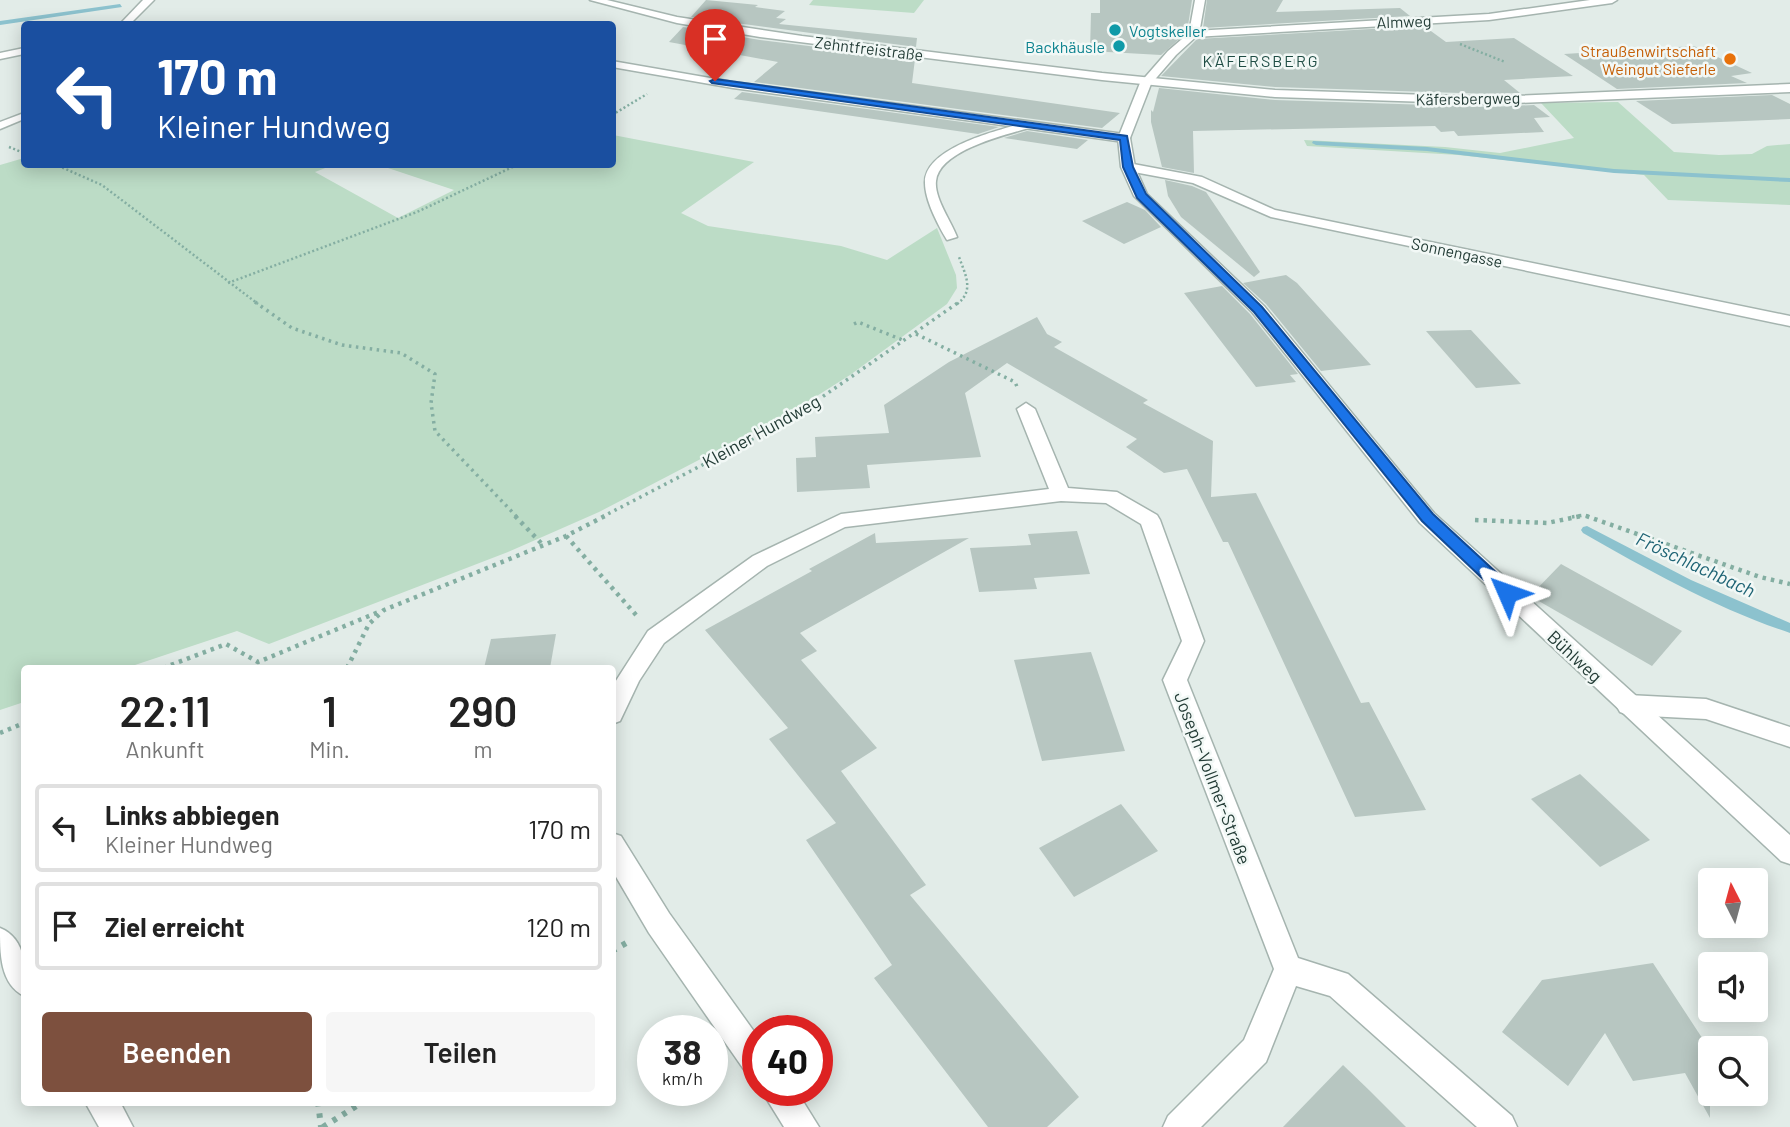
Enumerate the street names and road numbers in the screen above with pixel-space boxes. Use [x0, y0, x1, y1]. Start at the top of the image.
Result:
street label: Almweg [1376, 11, 1432, 31]
street label: Zehntfreistraße [814, 32, 924, 64]
street label: Käfersbergweg [1416, 88, 1520, 108]
street label: Sonnengasse [1410, 233, 1504, 271]
street label: Kleiner Hundweg [698, 390, 824, 472]
street label: Bühlweg [1543, 625, 1607, 687]
street label: Joseph-Vollmer-Straße [1170, 689, 1256, 867]

